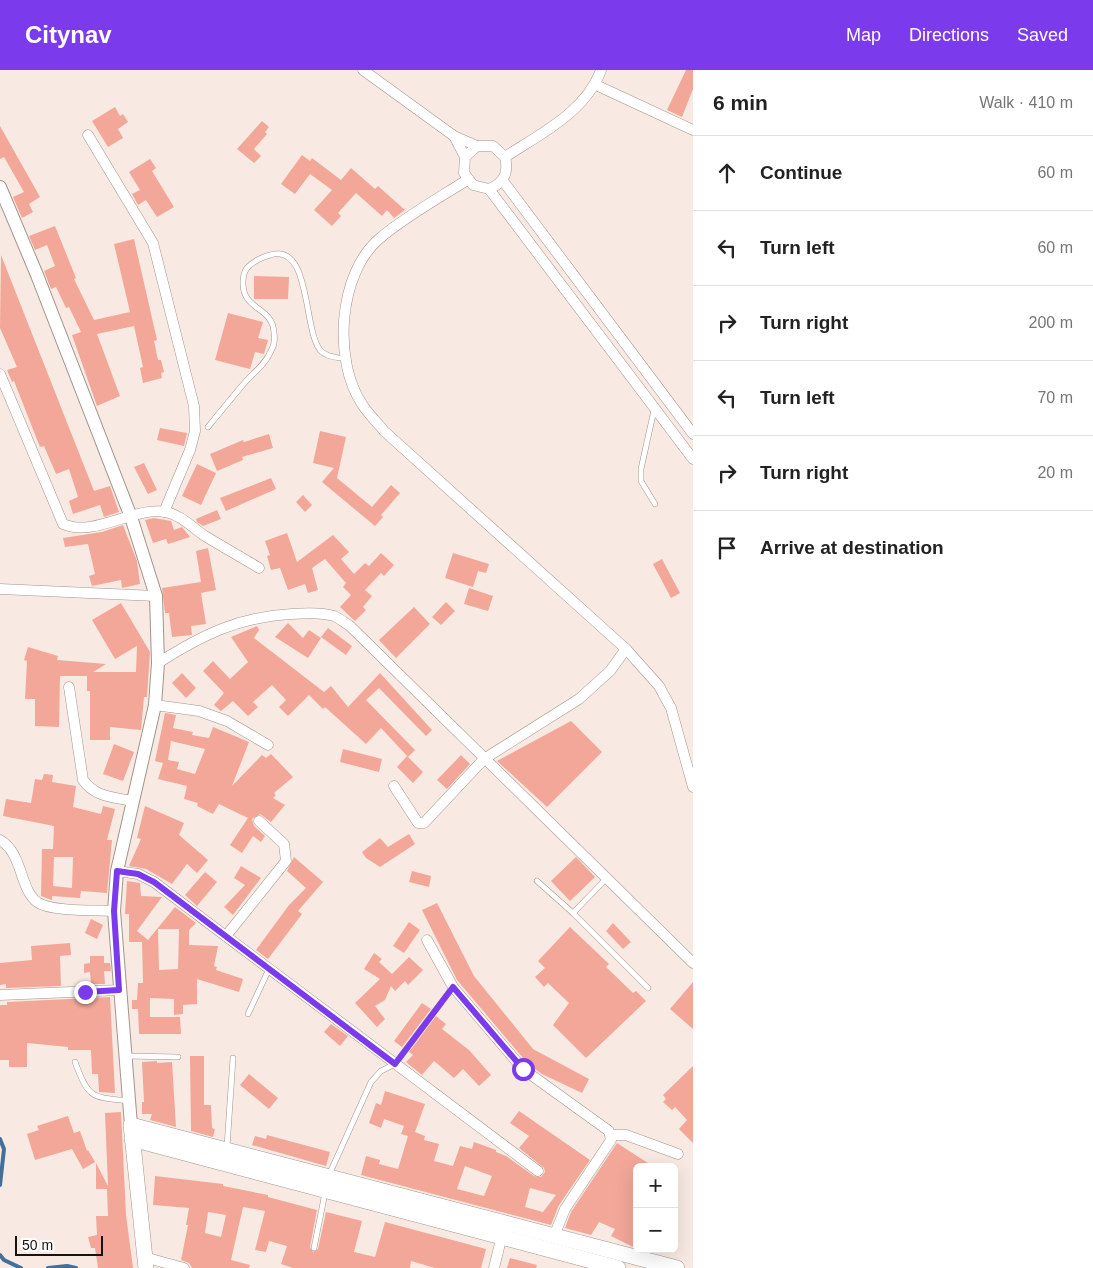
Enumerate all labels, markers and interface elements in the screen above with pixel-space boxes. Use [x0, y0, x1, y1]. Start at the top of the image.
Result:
text: Citynav [25, 21, 112, 48]
text: Map [846, 25, 881, 45]
text: Directions [909, 25, 989, 45]
text: Saved [1017, 25, 1068, 45]
text: 6 min [713, 91, 768, 114]
text: Walk · 410 m [979, 94, 1073, 111]
icon: ahead [713, 159, 741, 187]
text: Continue [760, 162, 842, 183]
text: 60 m [1037, 164, 1073, 181]
icon: left [713, 234, 741, 262]
text: Turn left [760, 237, 835, 258]
text: 60 m [1037, 239, 1073, 256]
icon: right [713, 309, 741, 337]
text: Turn right [760, 312, 848, 333]
text: 200 m [1029, 314, 1073, 331]
icon: left [713, 384, 741, 412]
text: Turn left [760, 387, 835, 408]
text: 70 m [1037, 389, 1073, 406]
icon: right [713, 459, 741, 487]
text: Turn right [760, 462, 848, 483]
text: 20 m [1037, 464, 1073, 481]
icon: arrive [713, 534, 741, 562]
text: Arrive at destination [760, 537, 944, 558]
route end [74, 981, 97, 1004]
route start [512, 1058, 535, 1081]
map controls [633, 1163, 678, 1253]
button: + [633, 1163, 678, 1208]
button: − [633, 1208, 678, 1253]
scale bar [15, 1233, 102, 1256]
text: 50 m [22, 1237, 53, 1253]

